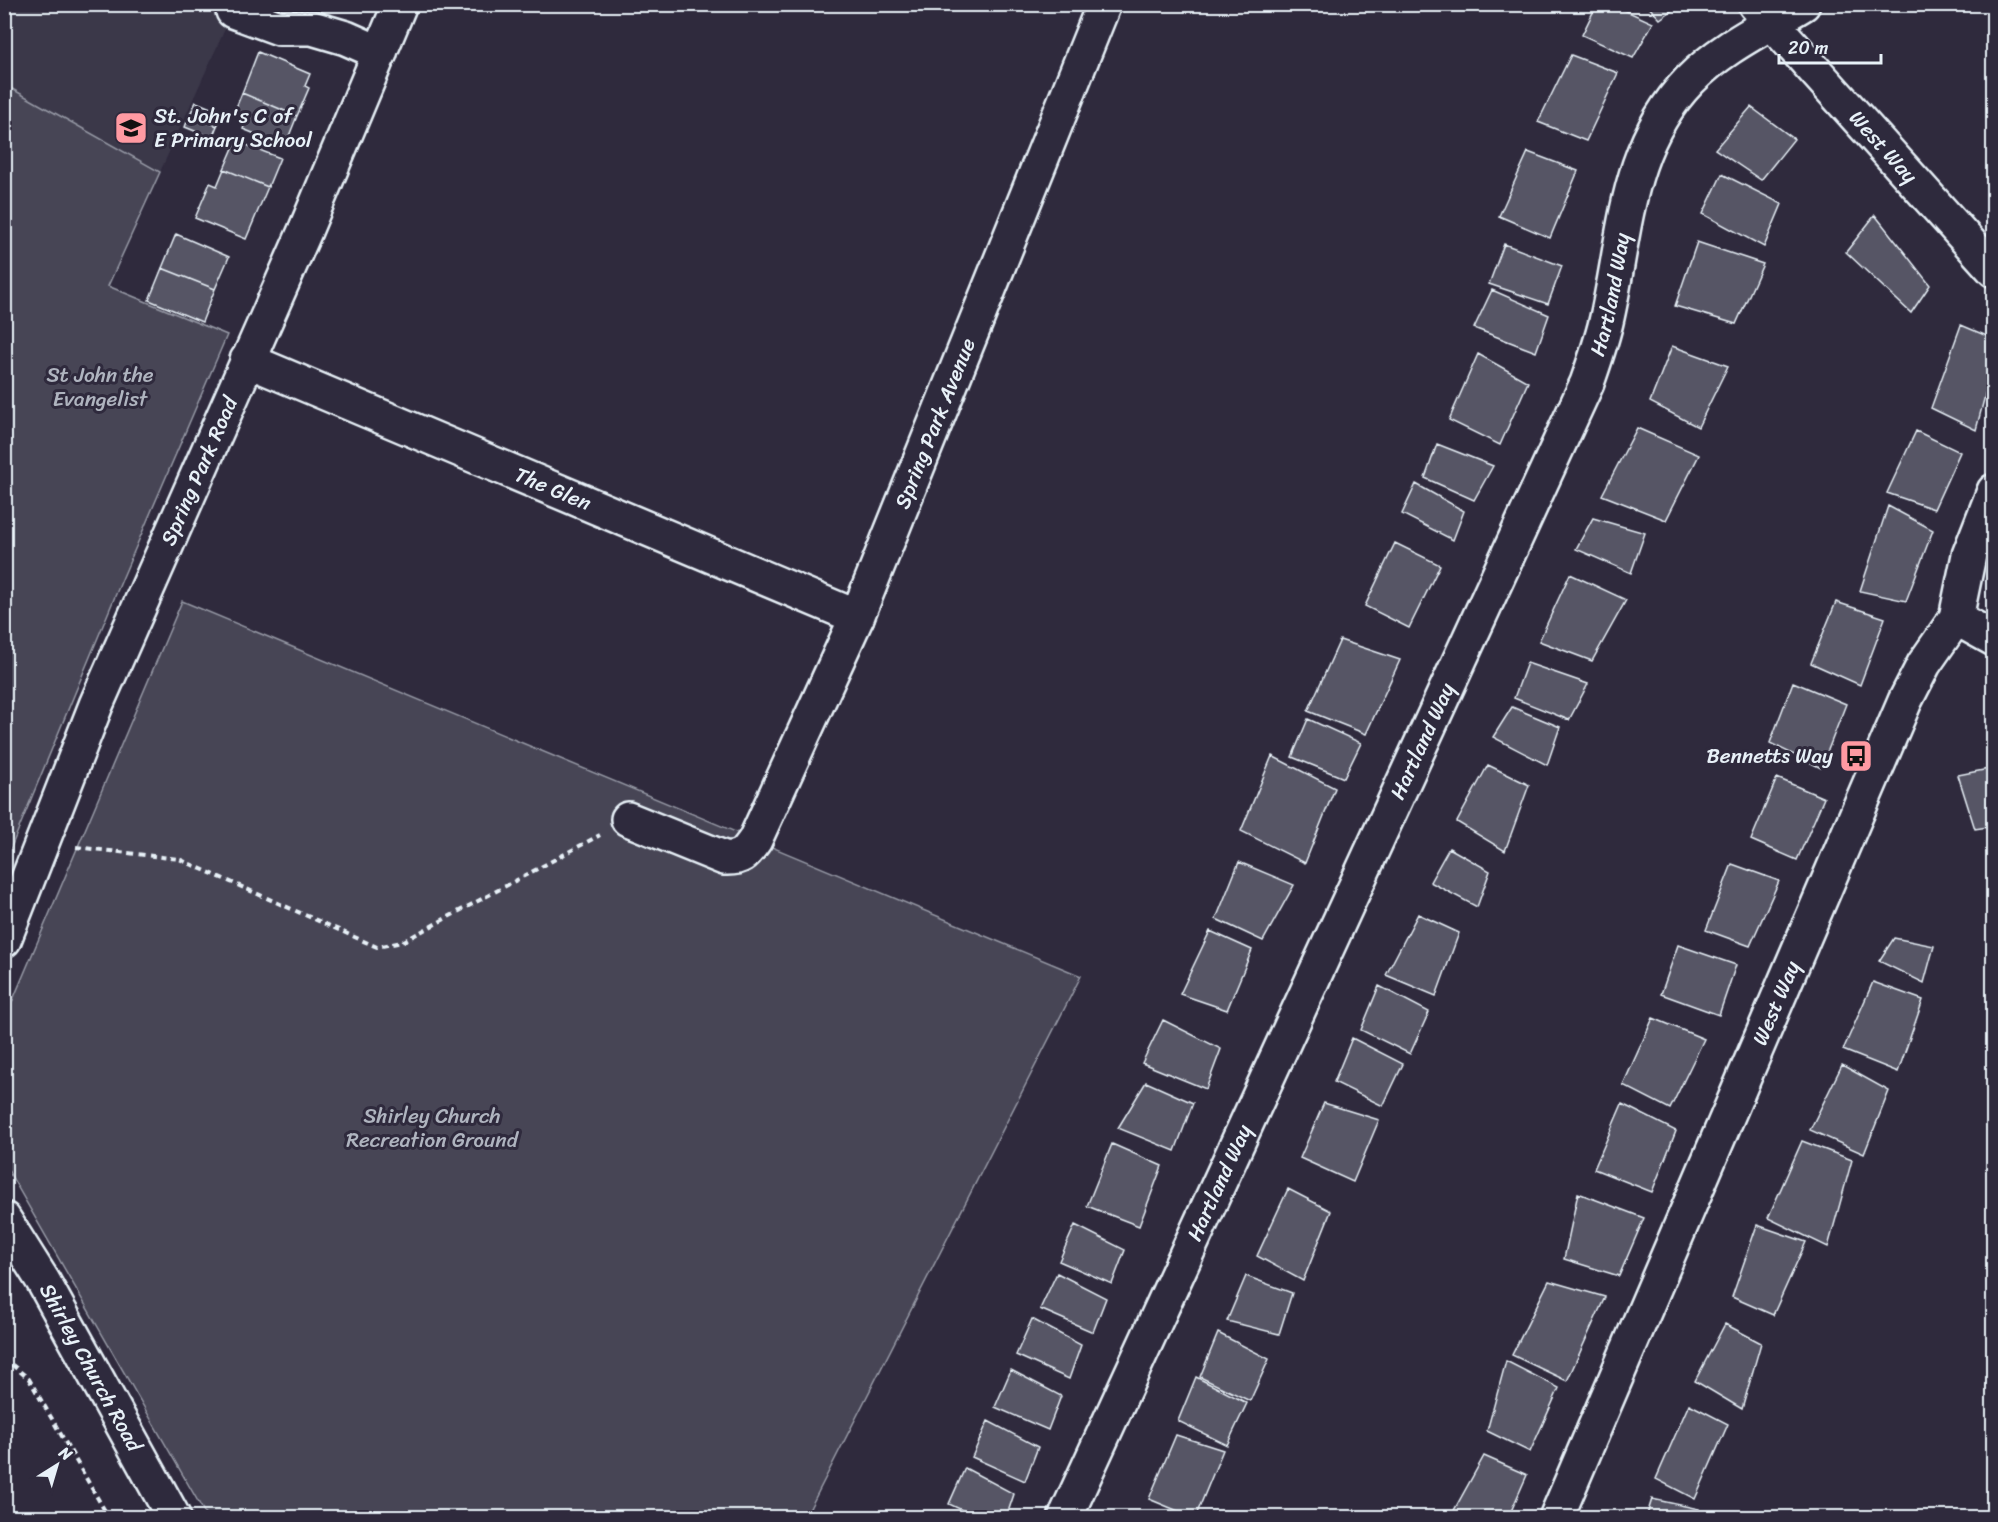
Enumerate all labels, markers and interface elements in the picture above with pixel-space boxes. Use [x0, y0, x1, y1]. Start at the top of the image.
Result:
scale bar [1779, 27, 1881, 65]
text: 20 m [1788, 32, 1828, 64]
place label: St. John's C of E Primary School [154, 97, 313, 159]
street label: West Way [1839, 101, 1927, 193]
school or university icon: St. John's C of E Primary School [113, 110, 149, 146]
street label: Hartland Way [1578, 230, 1641, 361]
street label: Spring Park Avenue [883, 332, 987, 515]
park label: St John the Evangelist [46, 356, 154, 418]
street label: Spring Park Road [150, 389, 249, 552]
street label: The Glen [509, 456, 597, 522]
street label: Hartland Way [1379, 676, 1466, 806]
place label: Bennetts Way [1706, 737, 1833, 775]
bus stop icon: Bennetts Way [1838, 738, 1874, 774]
street label: West Way [1741, 954, 1811, 1051]
park label: Shirley Church Recreation Ground [346, 1097, 520, 1159]
street label: Hartland Way [1176, 1118, 1263, 1248]
street label: Shirley Church Road [29, 1276, 154, 1461]
north arrow [27, 1435, 87, 1495]
text: N [52, 1438, 80, 1469]

